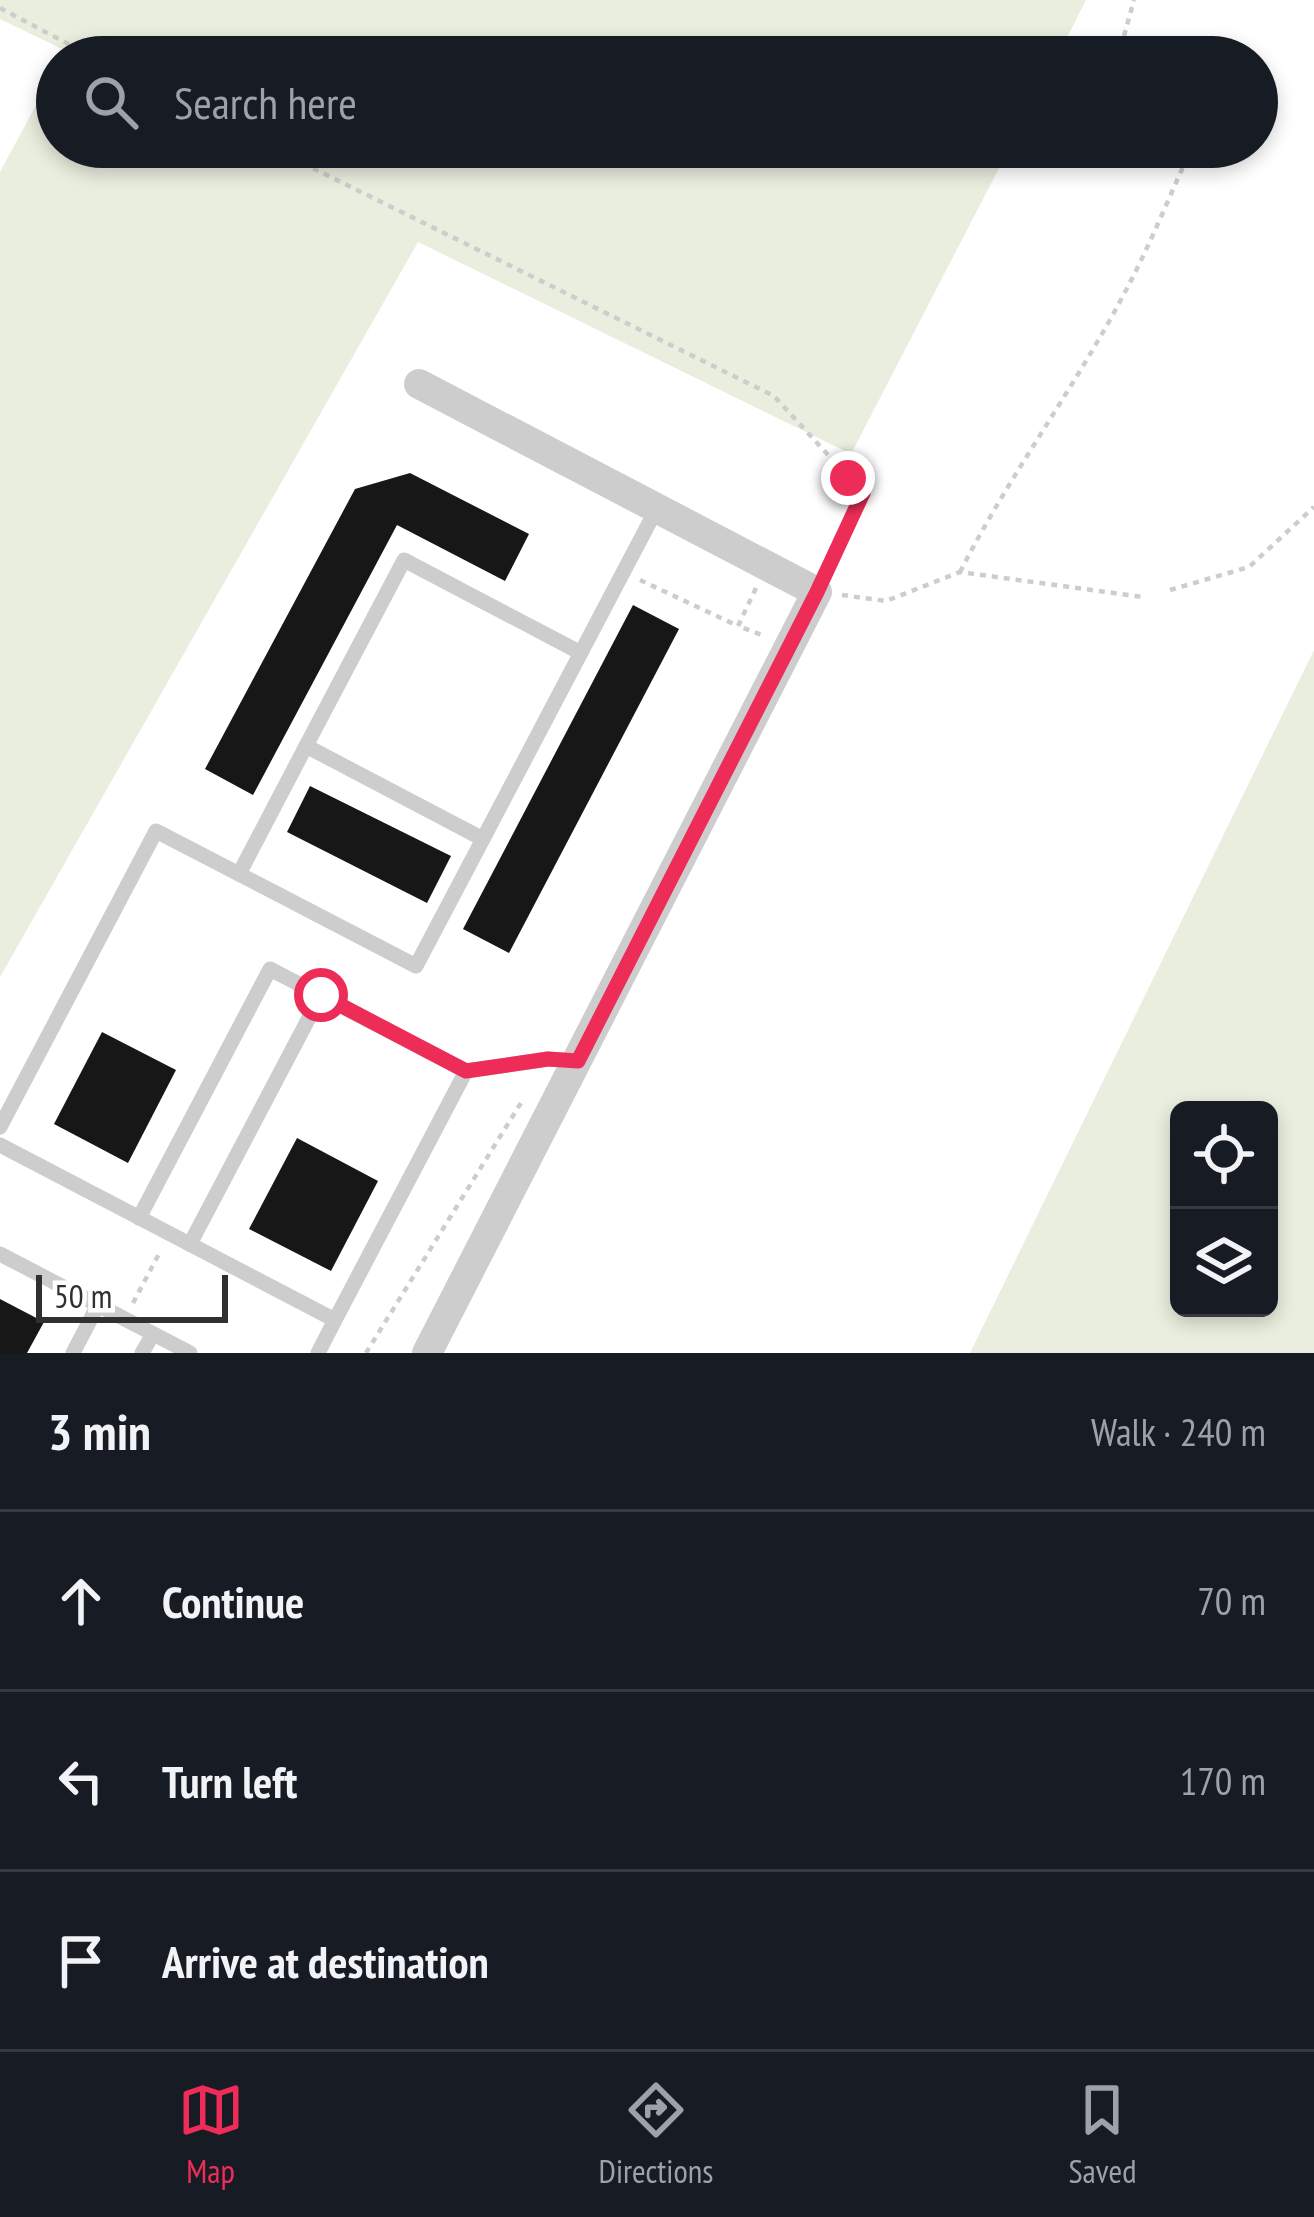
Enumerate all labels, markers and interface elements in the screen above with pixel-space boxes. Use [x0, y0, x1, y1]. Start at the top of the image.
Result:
search box [36, 36, 1278, 168]
icon: search [78, 69, 144, 135]
text: Search here [174, 73, 357, 131]
route end [821, 451, 875, 505]
route start [294, 968, 348, 1022]
map controls [1170, 1101, 1278, 1317]
button: locate [1170, 1101, 1278, 1209]
button: layers [1170, 1209, 1278, 1317]
scale bar [36, 1269, 228, 1322]
text: 50 m [54, 1274, 112, 1317]
text: 3 min [48, 1398, 151, 1464]
text: Walk · 240 m [1091, 1406, 1266, 1457]
icon: ahead [48, 1568, 114, 1634]
text: Continue [162, 1572, 304, 1630]
text: 70 m [1197, 1575, 1266, 1626]
icon: left [48, 1748, 114, 1814]
text: Turn left [162, 1752, 297, 1810]
text: 170 m [1180, 1755, 1266, 1806]
icon: arrive [48, 1928, 114, 1994]
text: Arrive at destination [162, 1932, 489, 1990]
tab: Map [178, 2077, 244, 2192]
tab: Directions [599, 2077, 713, 2192]
tab: Saved [1068, 2077, 1136, 2192]

